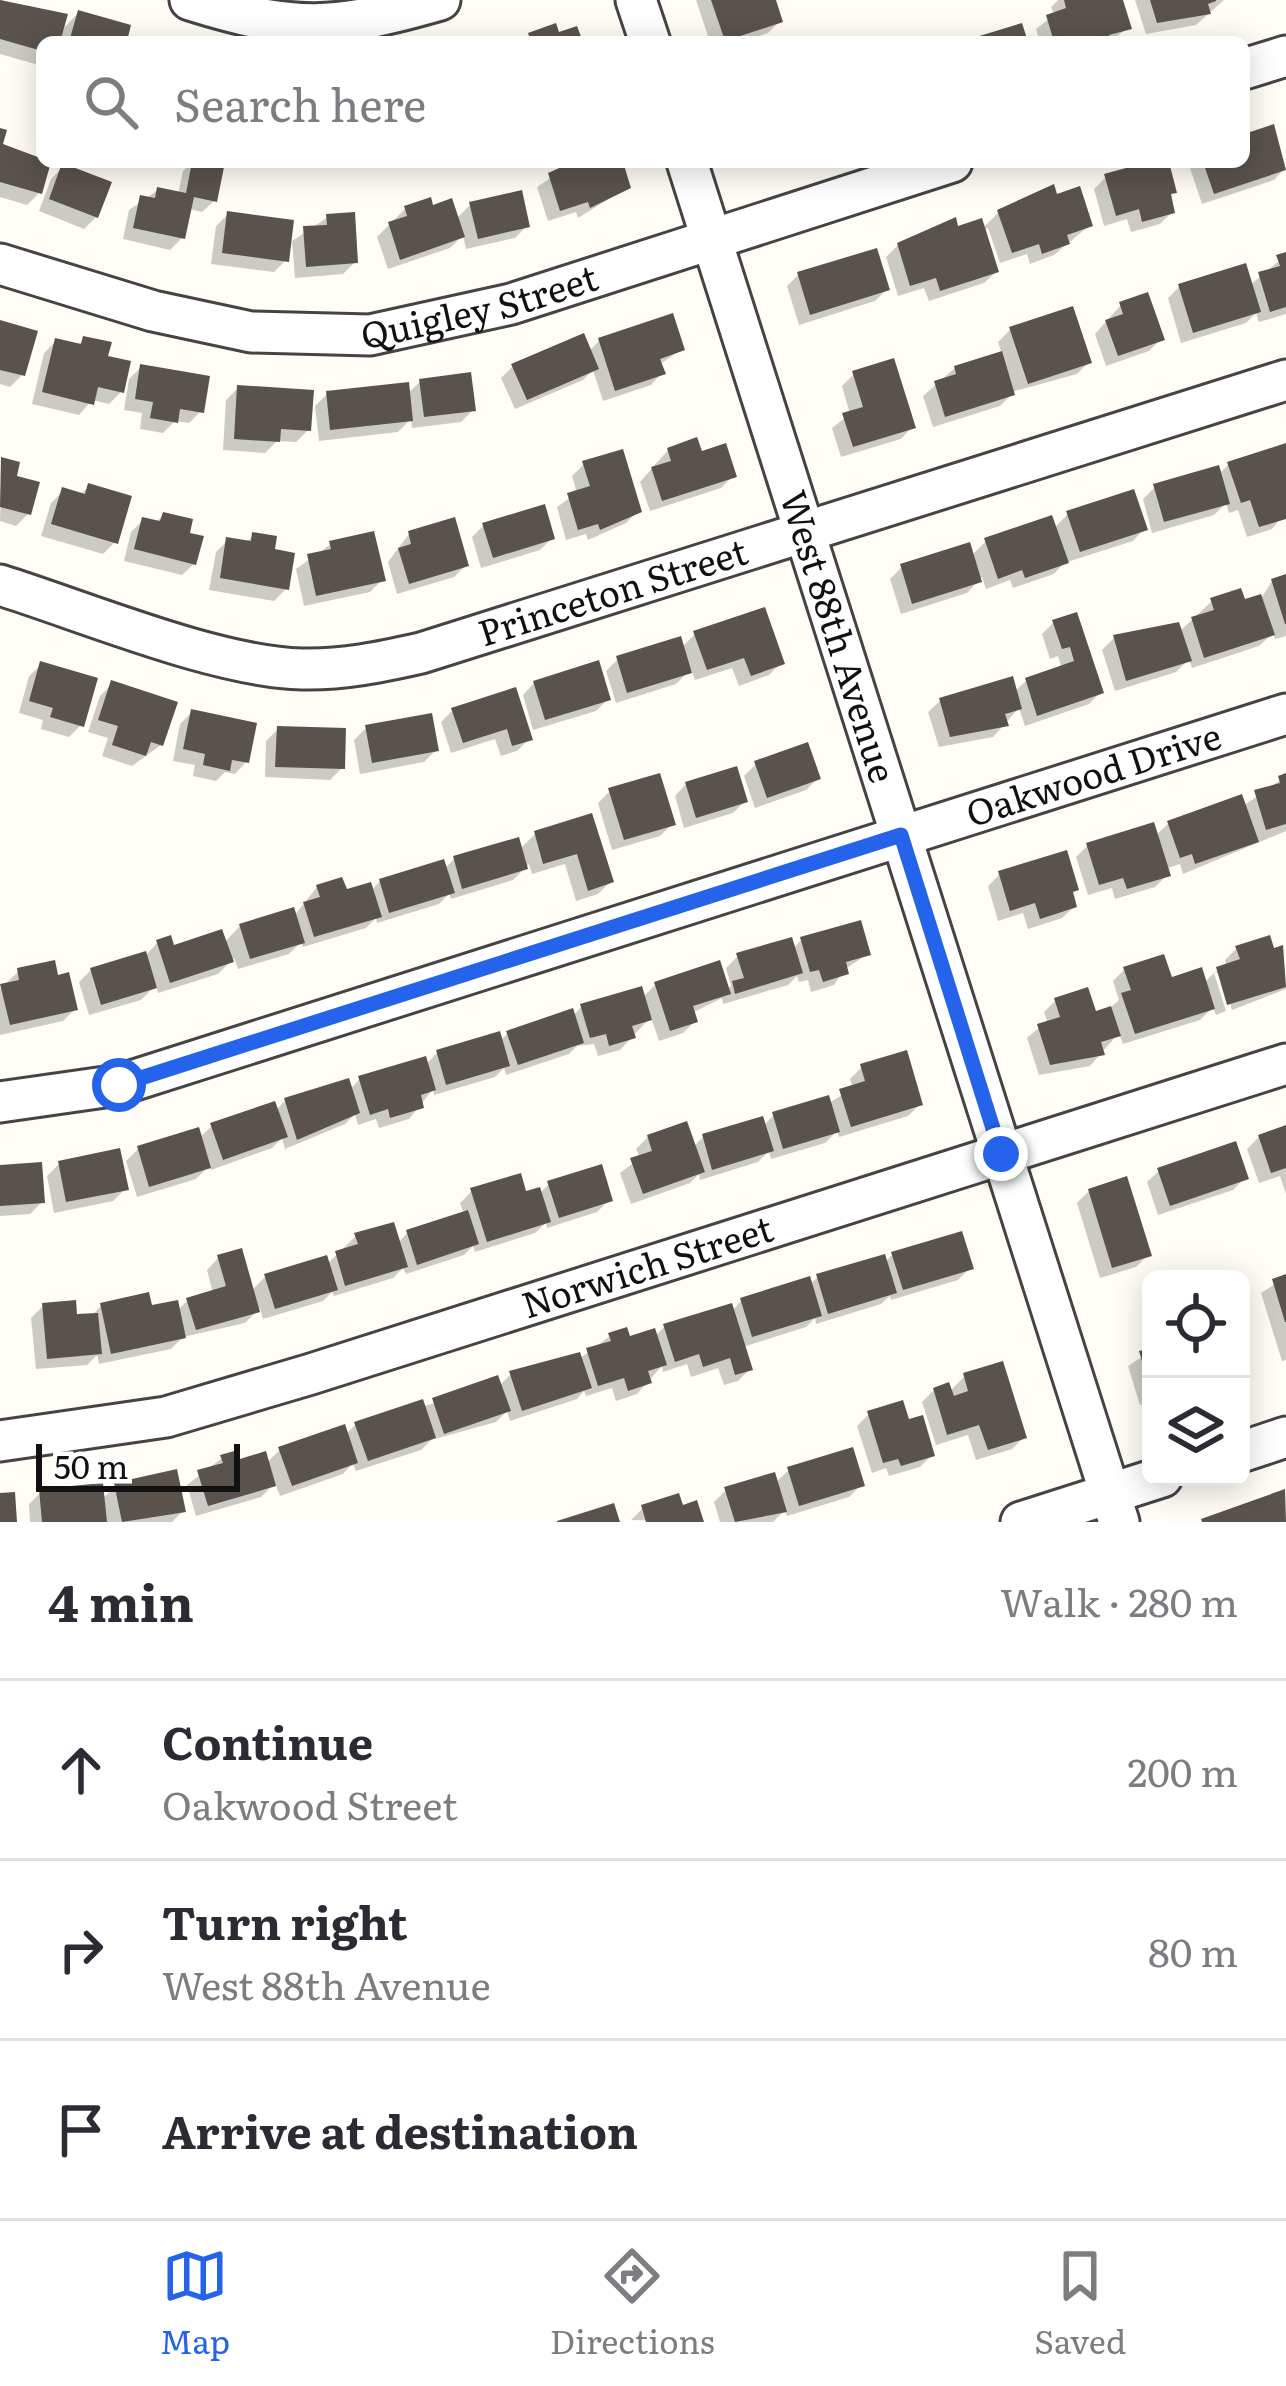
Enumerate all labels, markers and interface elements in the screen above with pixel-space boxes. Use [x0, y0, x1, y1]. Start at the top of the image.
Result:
search box [36, 36, 1250, 168]
icon: search [78, 69, 144, 135]
text: Search here [174, 69, 426, 136]
street label: Quigley Street [355, 249, 604, 360]
street label: West 88th Avenue [769, 483, 911, 789]
street label: Princeton Street [471, 523, 754, 657]
street label: Oakwood Drive [959, 707, 1227, 838]
route start [92, 1058, 146, 1112]
route end [974, 1127, 1028, 1181]
street label: Norwich Street [514, 1200, 779, 1329]
map controls [1142, 1270, 1250, 1486]
button: locate [1142, 1270, 1250, 1378]
button: layers [1142, 1378, 1250, 1486]
scale bar [36, 1438, 240, 1491]
text: 50 m [54, 1440, 128, 1489]
text: 4 min [48, 1562, 194, 1638]
text: Walk · 280 m [1000, 1571, 1238, 1629]
text: Continue [162, 1707, 373, 1774]
icon: ahead [48, 1737, 114, 1803]
text: 200 m [1128, 1741, 1238, 1799]
text: Oakwood Street [162, 1774, 458, 1832]
text: Turn right [162, 1887, 408, 1954]
icon: right [48, 1917, 114, 1983]
text: 80 m [1148, 1921, 1238, 1979]
text: West 88th Avenue [162, 1954, 491, 2012]
text: Arrive at destination [162, 2096, 638, 2163]
icon: arrive [48, 2097, 114, 2163]
tab: Map [160, 2243, 230, 2364]
tab: Directions [550, 2243, 715, 2364]
tab: Saved [1034, 2243, 1126, 2364]

